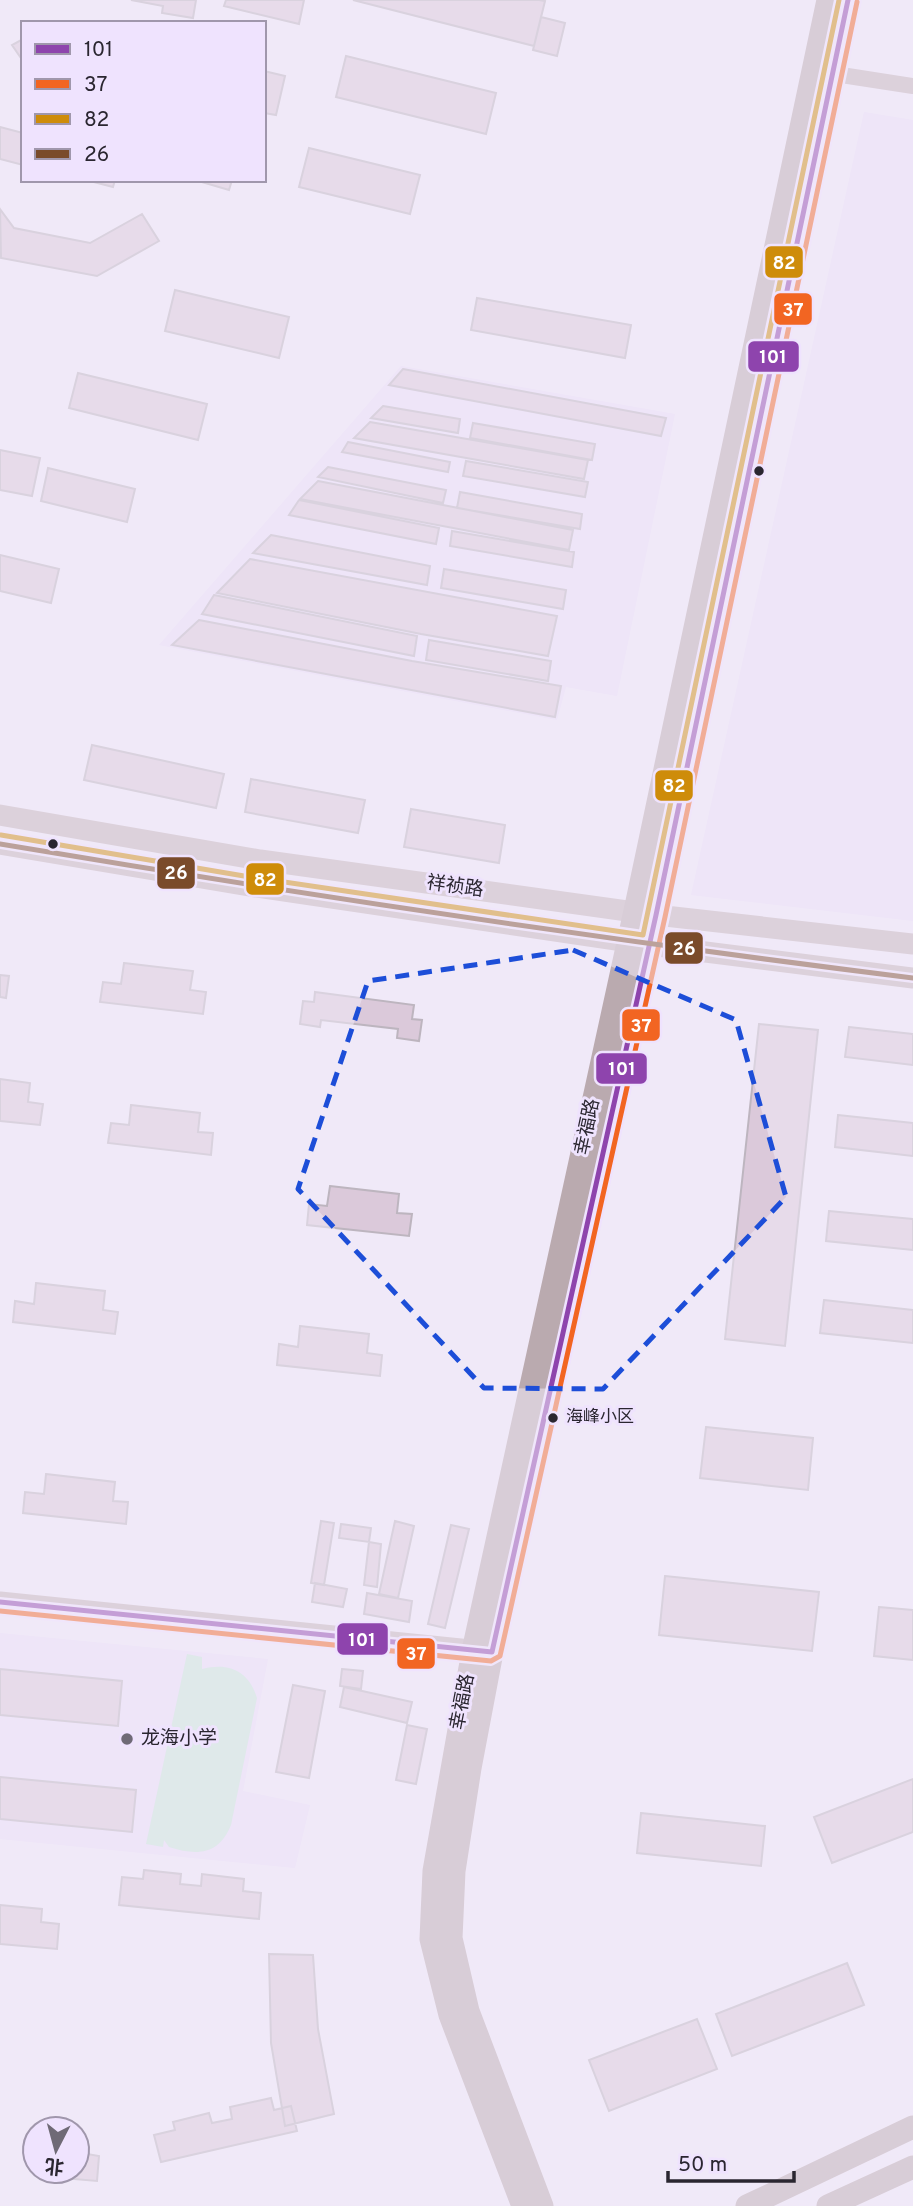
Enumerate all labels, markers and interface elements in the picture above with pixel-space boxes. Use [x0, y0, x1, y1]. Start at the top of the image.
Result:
legend [21, 21, 266, 182]
text: 101 [84, 37, 113, 64]
text: 37 [84, 72, 107, 99]
text: 82 [84, 107, 109, 134]
text: 26 [84, 142, 109, 169]
line badge: 82 [764, 245, 804, 279]
text: 82 [772, 252, 796, 276]
line badge: 37 [773, 292, 813, 326]
text: 37 [782, 299, 804, 323]
line badge: 101 [747, 340, 800, 373]
text: 101 [759, 346, 787, 370]
unlabelled marker [752, 464, 766, 478]
line badge: 82 [654, 769, 694, 802]
text: 82 [662, 775, 686, 799]
unlabelled marker [46, 837, 60, 851]
line badge: 26 [156, 856, 196, 890]
text: 26 [164, 862, 188, 886]
line badge: 82 [245, 862, 285, 896]
text: 82 [253, 869, 277, 893]
street label: 祥祯路 [425, 871, 485, 903]
line badge: 26 [664, 931, 704, 965]
text: 26 [672, 938, 696, 962]
line badge: 37 [621, 1008, 661, 1042]
text: 37 [630, 1015, 652, 1039]
line badge: 101 [595, 1052, 648, 1085]
text: 101 [608, 1058, 636, 1082]
street label: 幸福路 [570, 1097, 606, 1157]
place label: 海峰小区 [566, 1407, 634, 1429]
marker: 海峰小区 [546, 1411, 560, 1425]
line badge: 101 [336, 1622, 389, 1656]
text: 101 [348, 1629, 376, 1653]
line badge: 37 [396, 1637, 436, 1670]
text: 37 [405, 1643, 427, 1667]
street label: 幸福路 [446, 1672, 480, 1732]
place label: 龙海小学 [141, 1727, 217, 1751]
marker: 龙海小学 [119, 1731, 135, 1747]
north arrow [21, 2115, 91, 2185]
scale bar [668, 2140, 794, 2184]
text: 北 [44, 2152, 65, 2178]
text: 50 m [678, 2152, 727, 2179]

